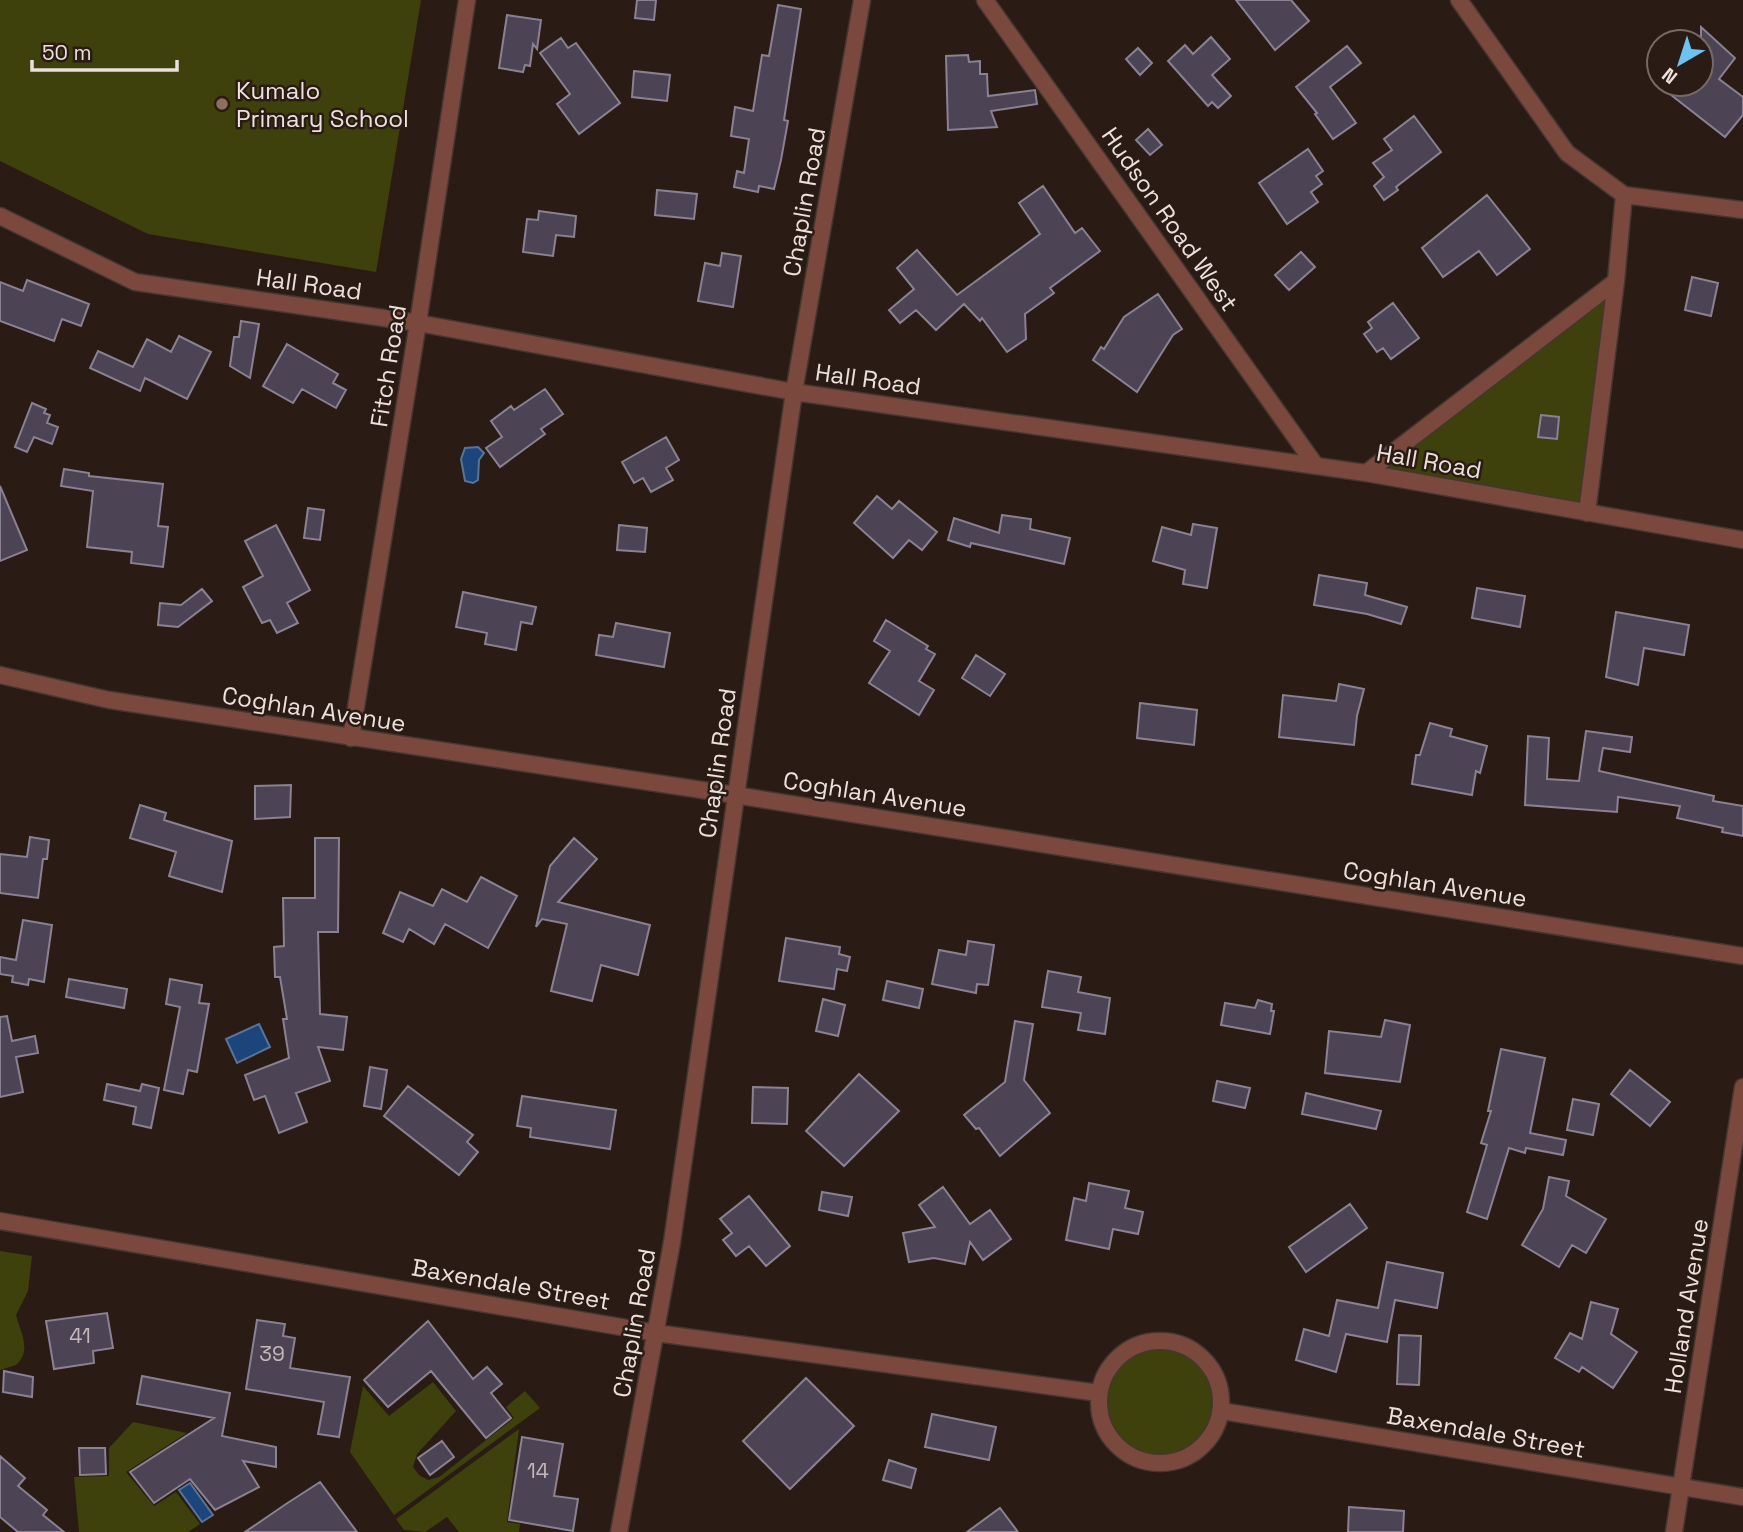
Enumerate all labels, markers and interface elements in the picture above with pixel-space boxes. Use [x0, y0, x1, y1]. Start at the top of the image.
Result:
scale bar [32, 28, 177, 72]
north arrow [1645, 28, 1715, 98]
text: 50 m [42, 39, 92, 66]
text: N [1657, 62, 1682, 90]
place label: Kumalo Primary School [236, 75, 409, 134]
marker: Kumalo Primary School [214, 96, 230, 112]
street label: Hudson Road West [1095, 121, 1245, 317]
street label: Chaplin Road [776, 125, 832, 279]
street label: Hall Road [254, 261, 364, 307]
street label: Fitch Road [363, 303, 413, 429]
street label: Hall Road [813, 356, 923, 402]
street label: Hall Road [1374, 436, 1484, 486]
street label: Coghlan Avenue [220, 679, 408, 739]
street label: Chaplin Road [691, 686, 743, 840]
street label: Coghlan Avenue [781, 764, 969, 824]
street label: Coghlan Avenue [1341, 854, 1529, 914]
street label: Holland Avenue [1657, 1216, 1715, 1396]
street label: Chaplin Road [606, 1246, 662, 1400]
street label: Baxendale Street [409, 1251, 613, 1317]
house number: 41 [69, 1322, 91, 1349]
house number: 39 [259, 1340, 285, 1367]
street label: Baxendale Street [1384, 1399, 1588, 1465]
house number: 14 [527, 1457, 549, 1484]

